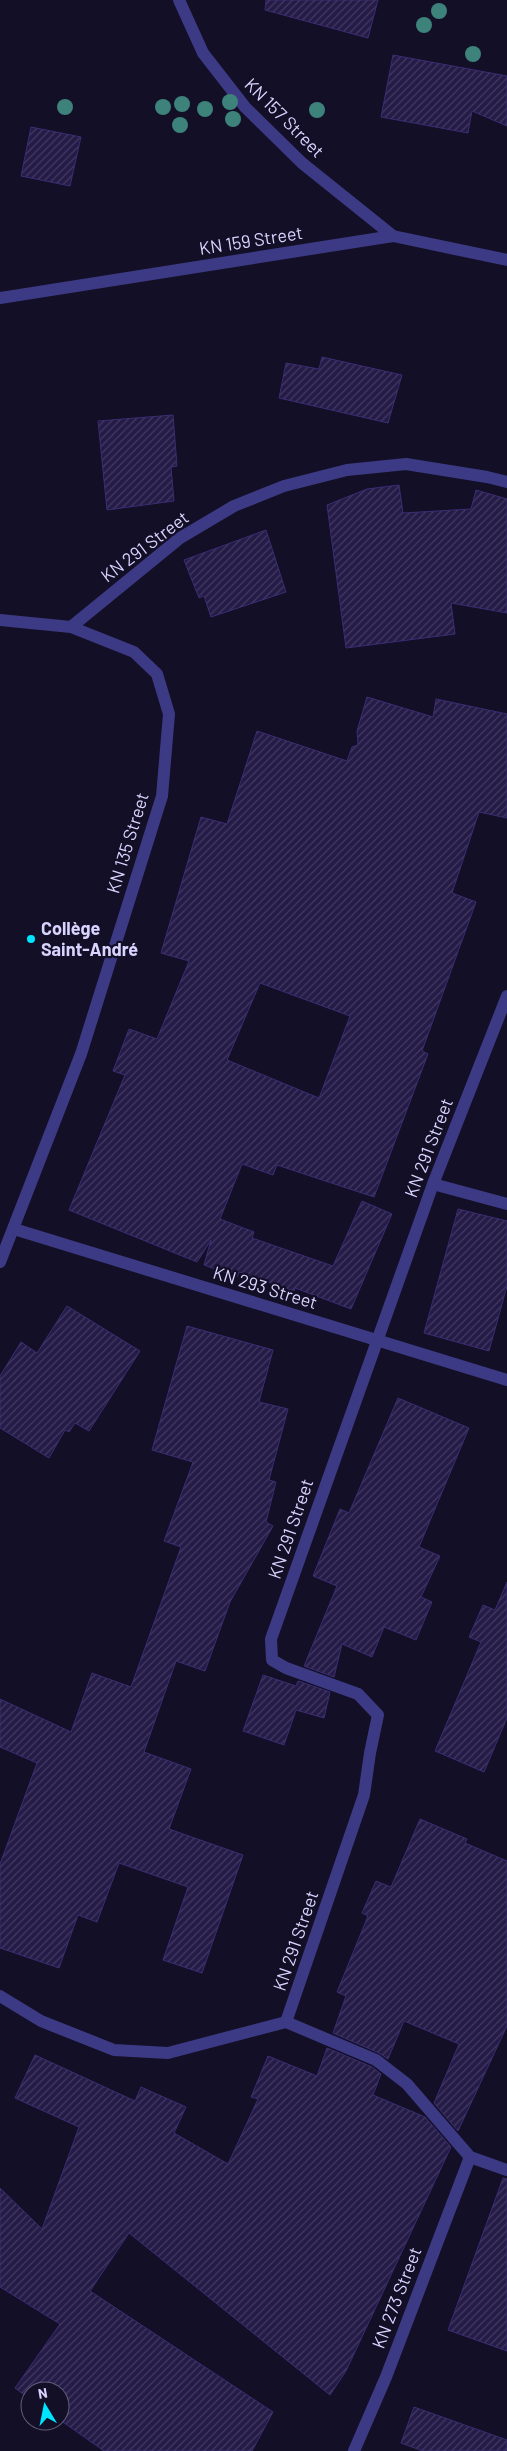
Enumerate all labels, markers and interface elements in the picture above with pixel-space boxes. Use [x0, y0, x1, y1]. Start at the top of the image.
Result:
street label: KN 157 Street [240, 73, 329, 162]
street label: KN 159 Street [198, 221, 304, 259]
street label: KN 291 Street [96, 506, 193, 586]
street label: KN 135 Street [101, 790, 153, 896]
place label: Collège Saint-André [41, 917, 138, 960]
marker: Collège Saint-André [25, 933, 37, 945]
street label: KN 291 Street [399, 1095, 457, 1200]
street label: KN 293 Street [211, 1261, 320, 1313]
street label: KN 291 Street [263, 1476, 317, 1582]
street label: KN 291 Street [268, 1888, 322, 1994]
street label: KN 273 Street [367, 2244, 425, 2352]
north arrow [20, 2381, 70, 2431]
text: N [37, 2384, 49, 2402]

